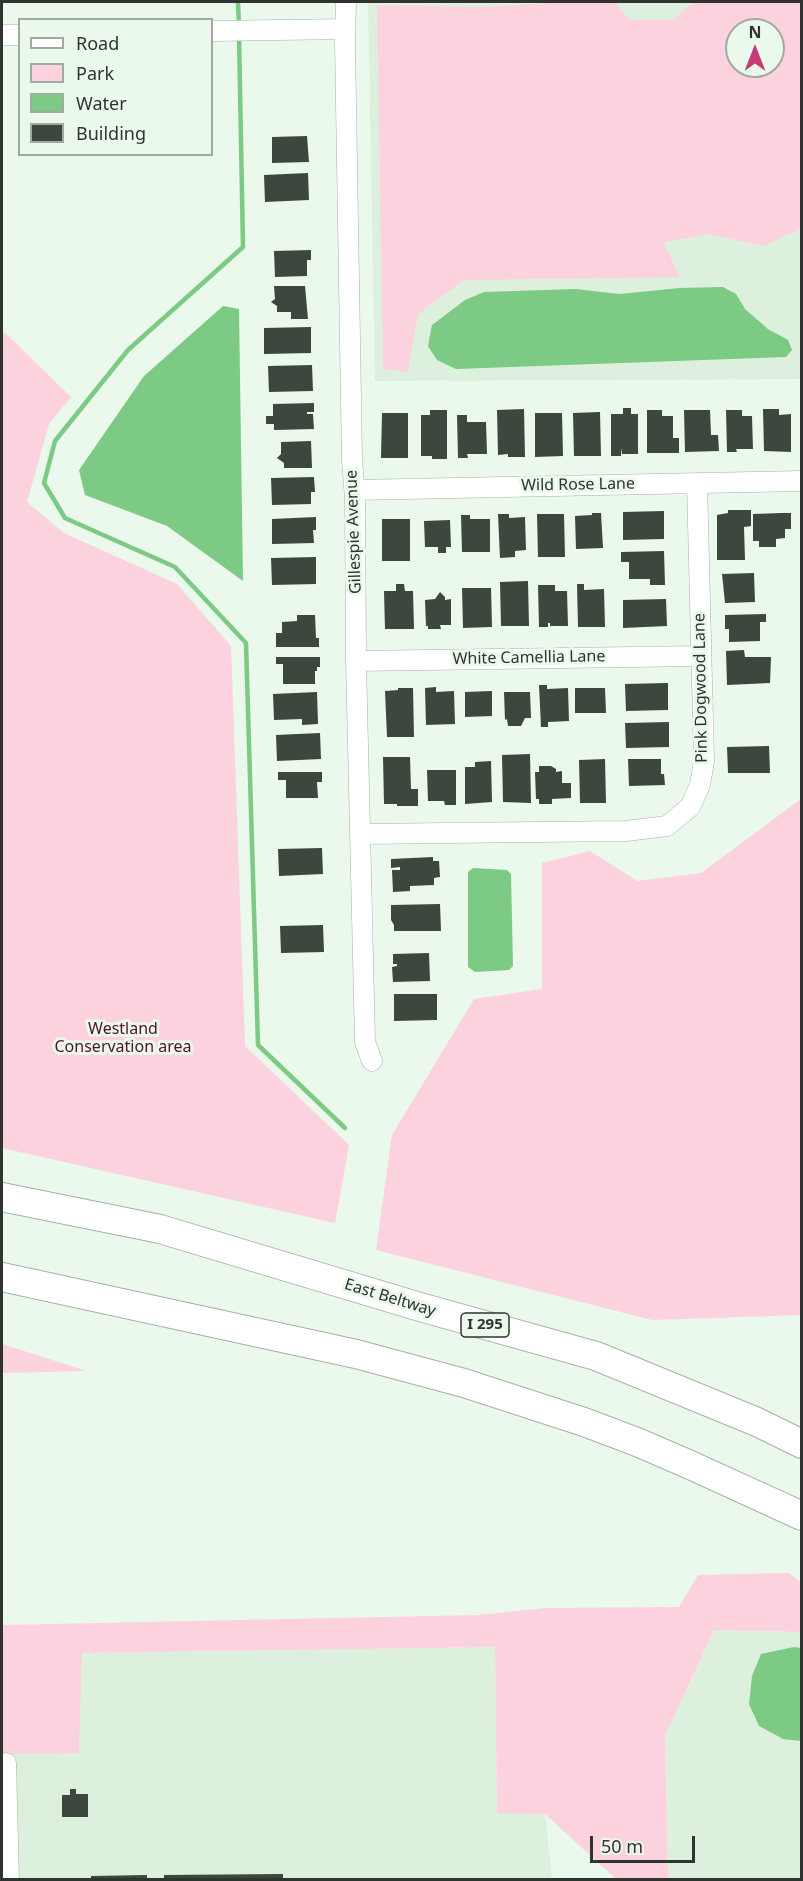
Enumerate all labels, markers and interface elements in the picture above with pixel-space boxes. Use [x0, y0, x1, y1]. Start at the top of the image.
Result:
legend [18, 18, 213, 156]
north arrow [725, 18, 785, 78]
text: N [748, 21, 762, 43]
text: Road [76, 31, 119, 55]
text: Park [76, 61, 114, 85]
text: Water [76, 91, 127, 115]
text: Building [76, 121, 146, 145]
street label: Gillespie Avenue [342, 470, 366, 594]
street label: Wild Rose Lane [521, 474, 635, 496]
street label: Pink Dogwood Lane [690, 613, 712, 763]
street label: White Camellia Lane [452, 647, 606, 669]
park label: Westland Conservation area [55, 1019, 191, 1057]
street label: East Beltway [342, 1275, 438, 1321]
road number: I 295 [461, 1313, 509, 1337]
scale bar [593, 1824, 698, 1862]
text: 50 m [601, 1834, 643, 1858]

